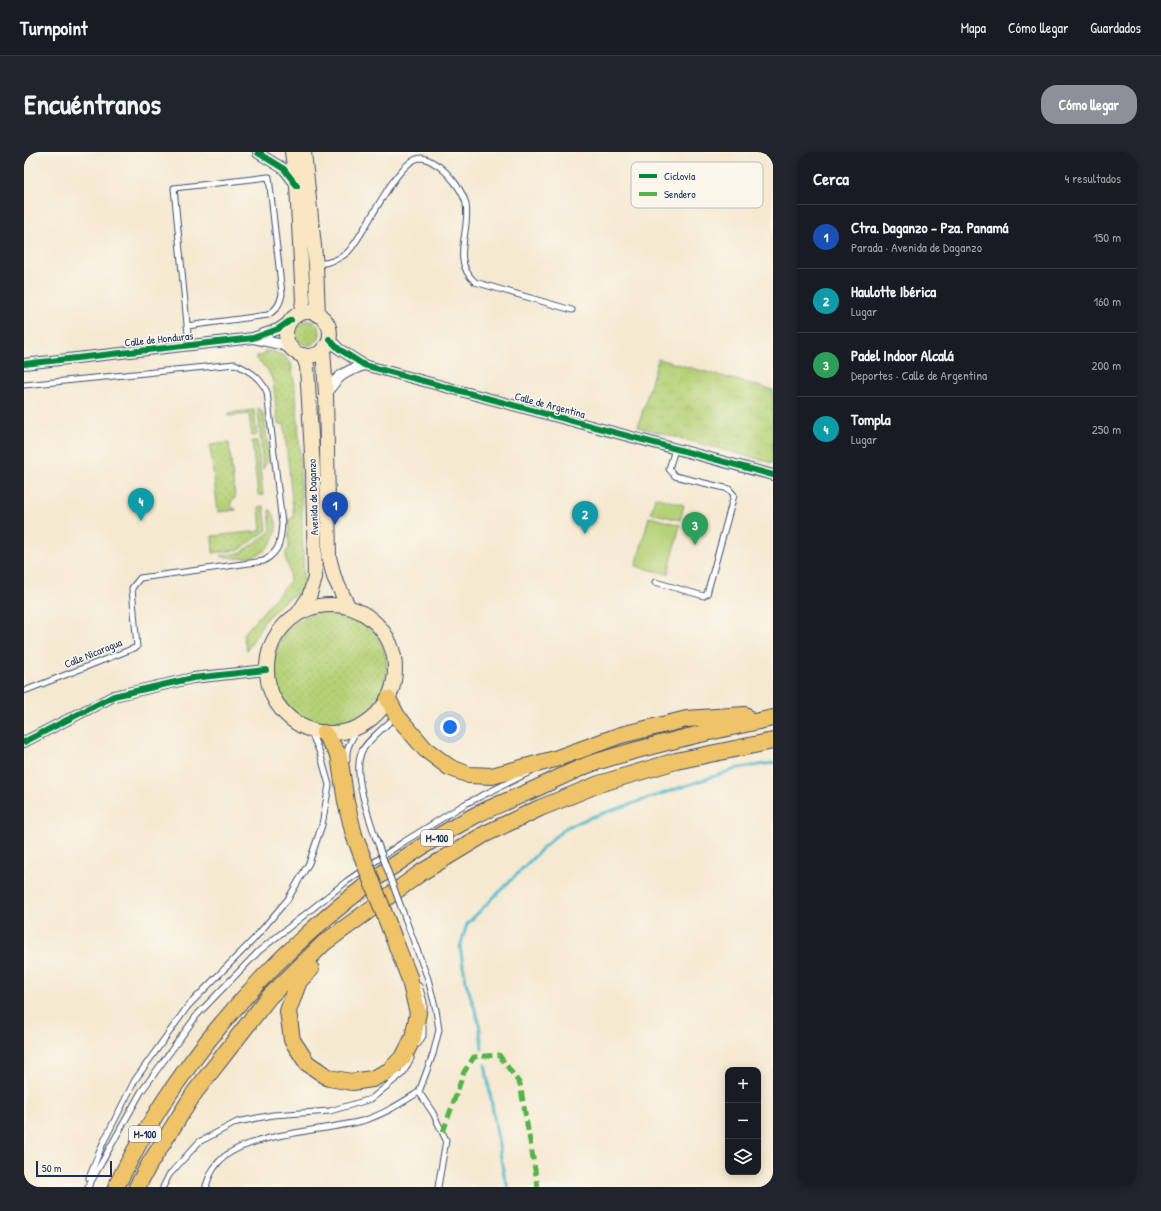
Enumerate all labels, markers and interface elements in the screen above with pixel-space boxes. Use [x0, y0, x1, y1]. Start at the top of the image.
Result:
text: Turnpoint [20, 15, 88, 41]
text: Mapa [961, 18, 986, 37]
text: Cómo llegar [1008, 18, 1068, 37]
text: Guardados [1090, 18, 1141, 37]
text: Encuéntranos [24, 85, 161, 123]
button: Cómo llegar [1041, 85, 1137, 124]
legend [631, 162, 763, 208]
text: Cerca [813, 167, 849, 190]
text: Ciclovía [664, 169, 696, 183]
text: 4 resultados [1064, 169, 1121, 187]
text: Sendero [664, 187, 696, 201]
text: Ctra. Daganzo - Pza. Panamá [851, 217, 1008, 238]
text: 1 [824, 228, 828, 246]
text: 150 m [1093, 228, 1121, 246]
text: Parada · Avenida de Daganzo [851, 238, 982, 256]
text: Haulotte Ibérica [851, 281, 936, 302]
text: 2 [823, 292, 829, 310]
text: 160 m [1093, 292, 1121, 310]
text: Lugar [851, 302, 877, 320]
street label: Calle de Honduras [124, 328, 194, 350]
text: Padel Indoor Alcalá [851, 345, 954, 366]
text: 3 [823, 356, 829, 374]
text: 200 m [1091, 356, 1121, 374]
text: Deportes · Calle de Argentina [851, 366, 987, 384]
street label: Calle de Argentina [513, 389, 588, 421]
text: Tompla [851, 409, 891, 430]
text: 4 [824, 420, 828, 438]
text: 250 m [1092, 420, 1121, 438]
text: Lugar [851, 430, 877, 448]
street label: Avenida de Daganzo [305, 458, 321, 536]
pin: 4 [128, 488, 154, 521]
pin: 1 [322, 492, 348, 525]
pin: 2 [572, 501, 598, 534]
pin: 3 [682, 512, 708, 545]
street label: Calle Nicaragua [62, 635, 125, 671]
your location [440, 717, 460, 737]
road number: M-100 [421, 830, 453, 846]
map controls [725, 1067, 761, 1175]
button: + [725, 1067, 761, 1103]
button: − [725, 1103, 761, 1139]
road number: M-100 [129, 1126, 161, 1142]
button: layers [725, 1139, 761, 1175]
scale bar [36, 1159, 112, 1178]
text: 50 m [42, 1161, 62, 1175]

